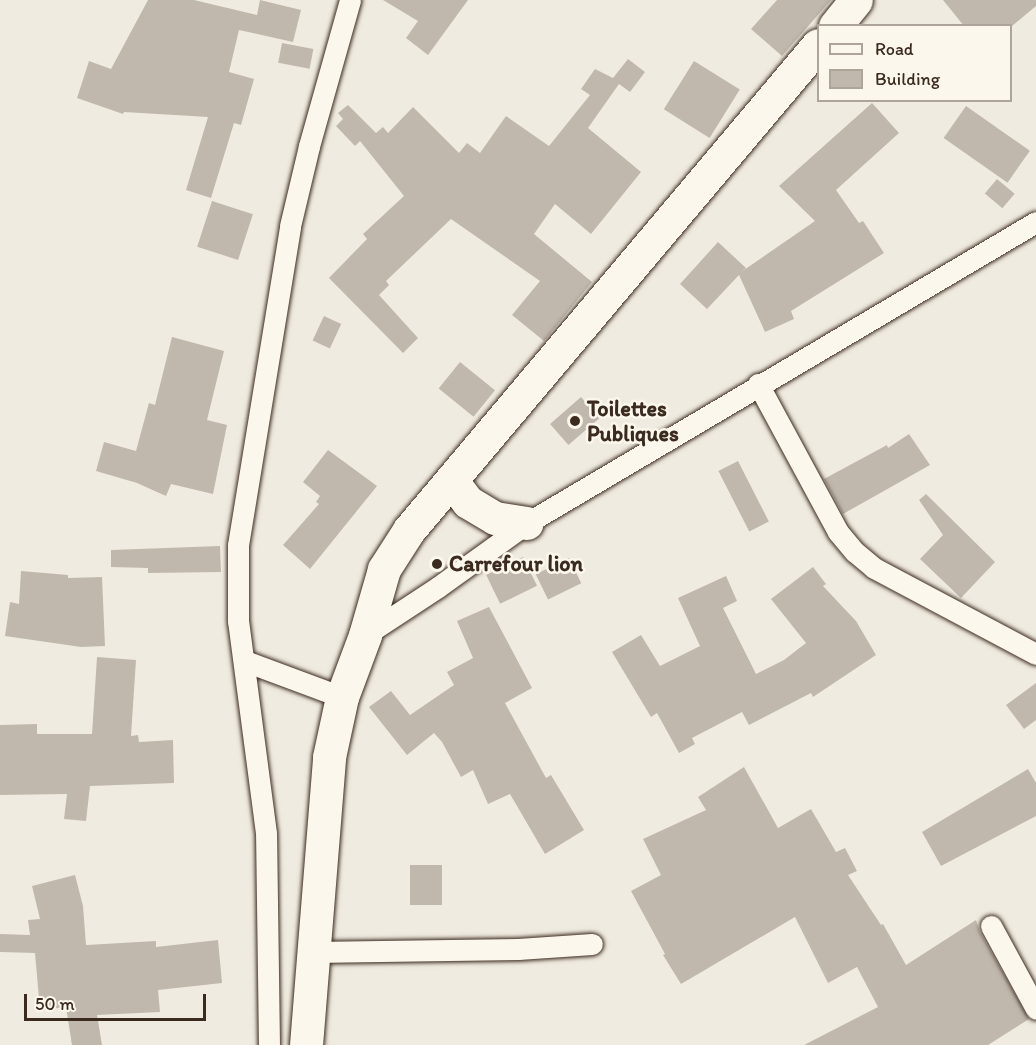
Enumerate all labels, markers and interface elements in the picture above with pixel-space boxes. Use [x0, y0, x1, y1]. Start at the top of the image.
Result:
legend [817, 24, 1012, 102]
text: Road [875, 38, 914, 60]
text: Building [875, 68, 940, 90]
place label: Toilettes Publiques [587, 395, 679, 446]
marker: Toilettes Publiques [568, 414, 582, 428]
place label: Carrefour lion [449, 551, 582, 577]
marker: Carrefour lion [430, 557, 444, 571]
scale bar [27, 982, 208, 1020]
text: 50 m [35, 993, 75, 1015]

